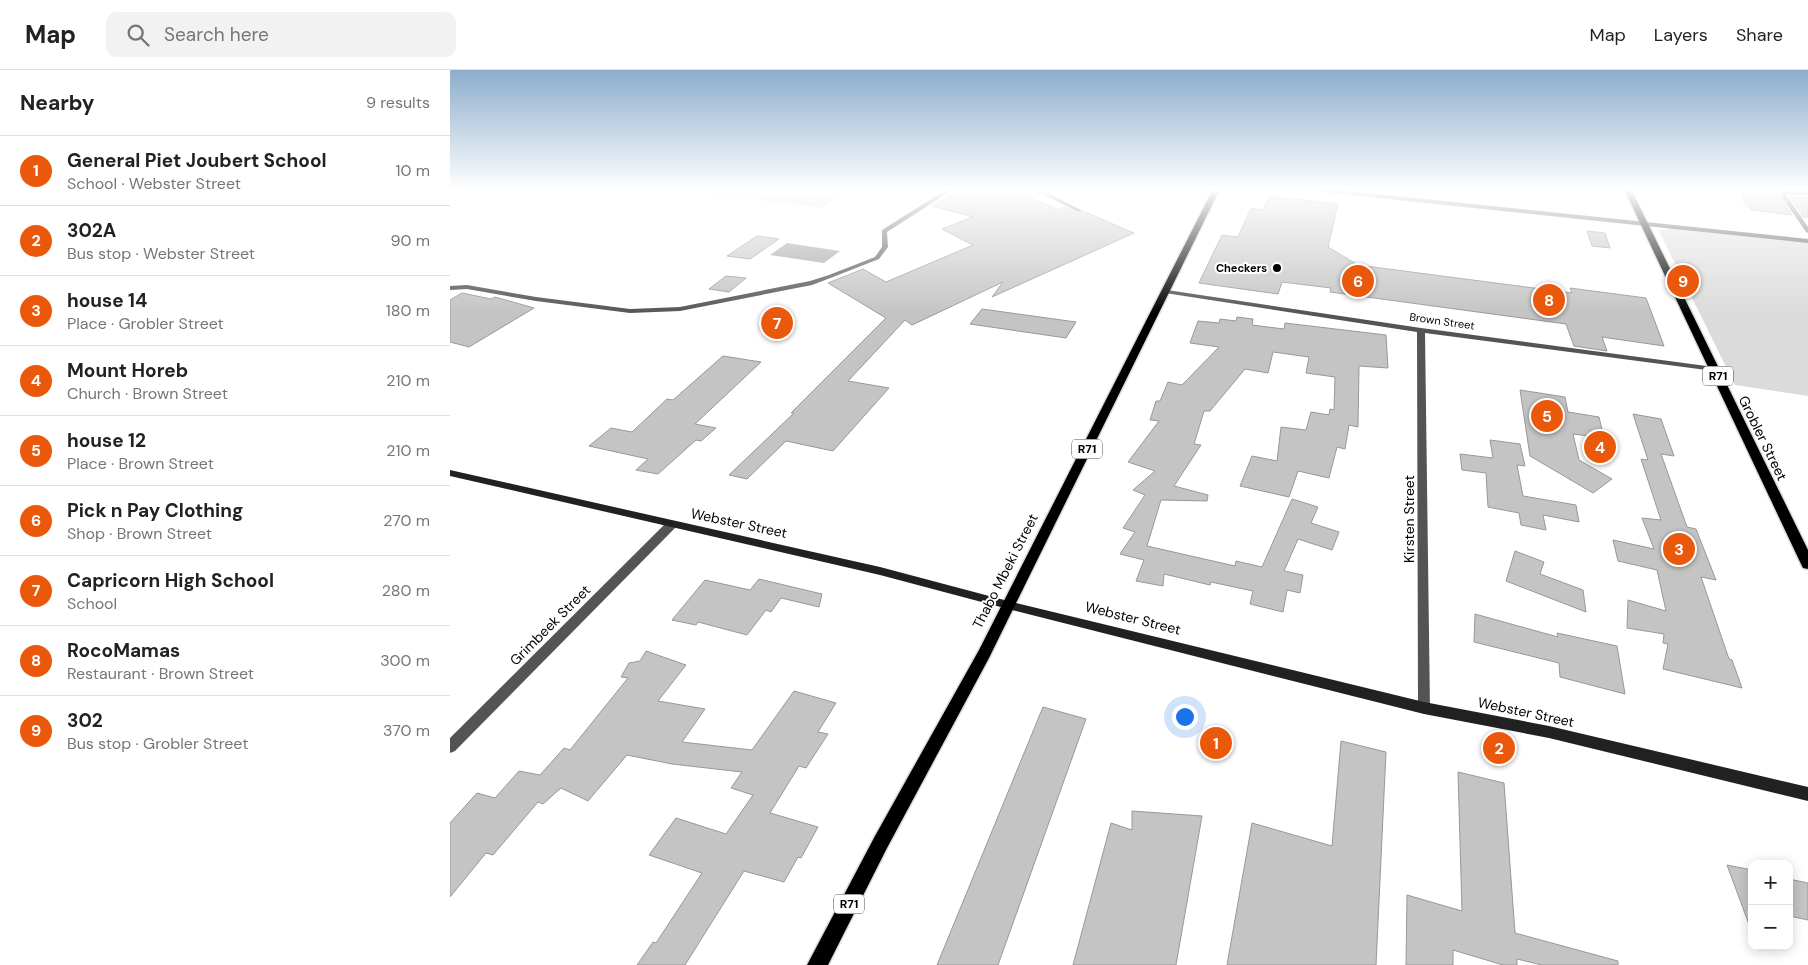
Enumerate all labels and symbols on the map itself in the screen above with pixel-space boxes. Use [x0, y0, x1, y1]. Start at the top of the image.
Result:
place label: Checkers [1216, 261, 1267, 275]
marker: Checkers [1271, 262, 1283, 274]
pin: 6 [1342, 262, 1374, 300]
pin: 9 [1667, 262, 1699, 300]
pin: 8 [1533, 281, 1565, 319]
pin: 7 [761, 304, 793, 342]
street label: Brown Street [1409, 310, 1475, 332]
road number: R71 [1703, 366, 1733, 386]
street label: Grobler Street [1735, 393, 1791, 483]
pin: 5 [1531, 397, 1563, 435]
pin: 4 [1584, 428, 1616, 466]
road number: R71 [1072, 439, 1102, 458]
street label: Kirsten Street [1400, 475, 1418, 563]
street label: Webster Street [689, 504, 789, 542]
street label: Thabo Mbeki Street [968, 511, 1042, 631]
pin: 3 [1663, 530, 1695, 568]
street label: Grimbeek Street [506, 581, 594, 669]
street label: Webster Street [1083, 597, 1183, 639]
street label: Webster Street [1476, 693, 1576, 731]
your location [1172, 704, 1198, 730]
pin: 1 [1200, 724, 1232, 762]
pin: 2 [1483, 729, 1515, 767]
road number: R71 [834, 894, 864, 914]

